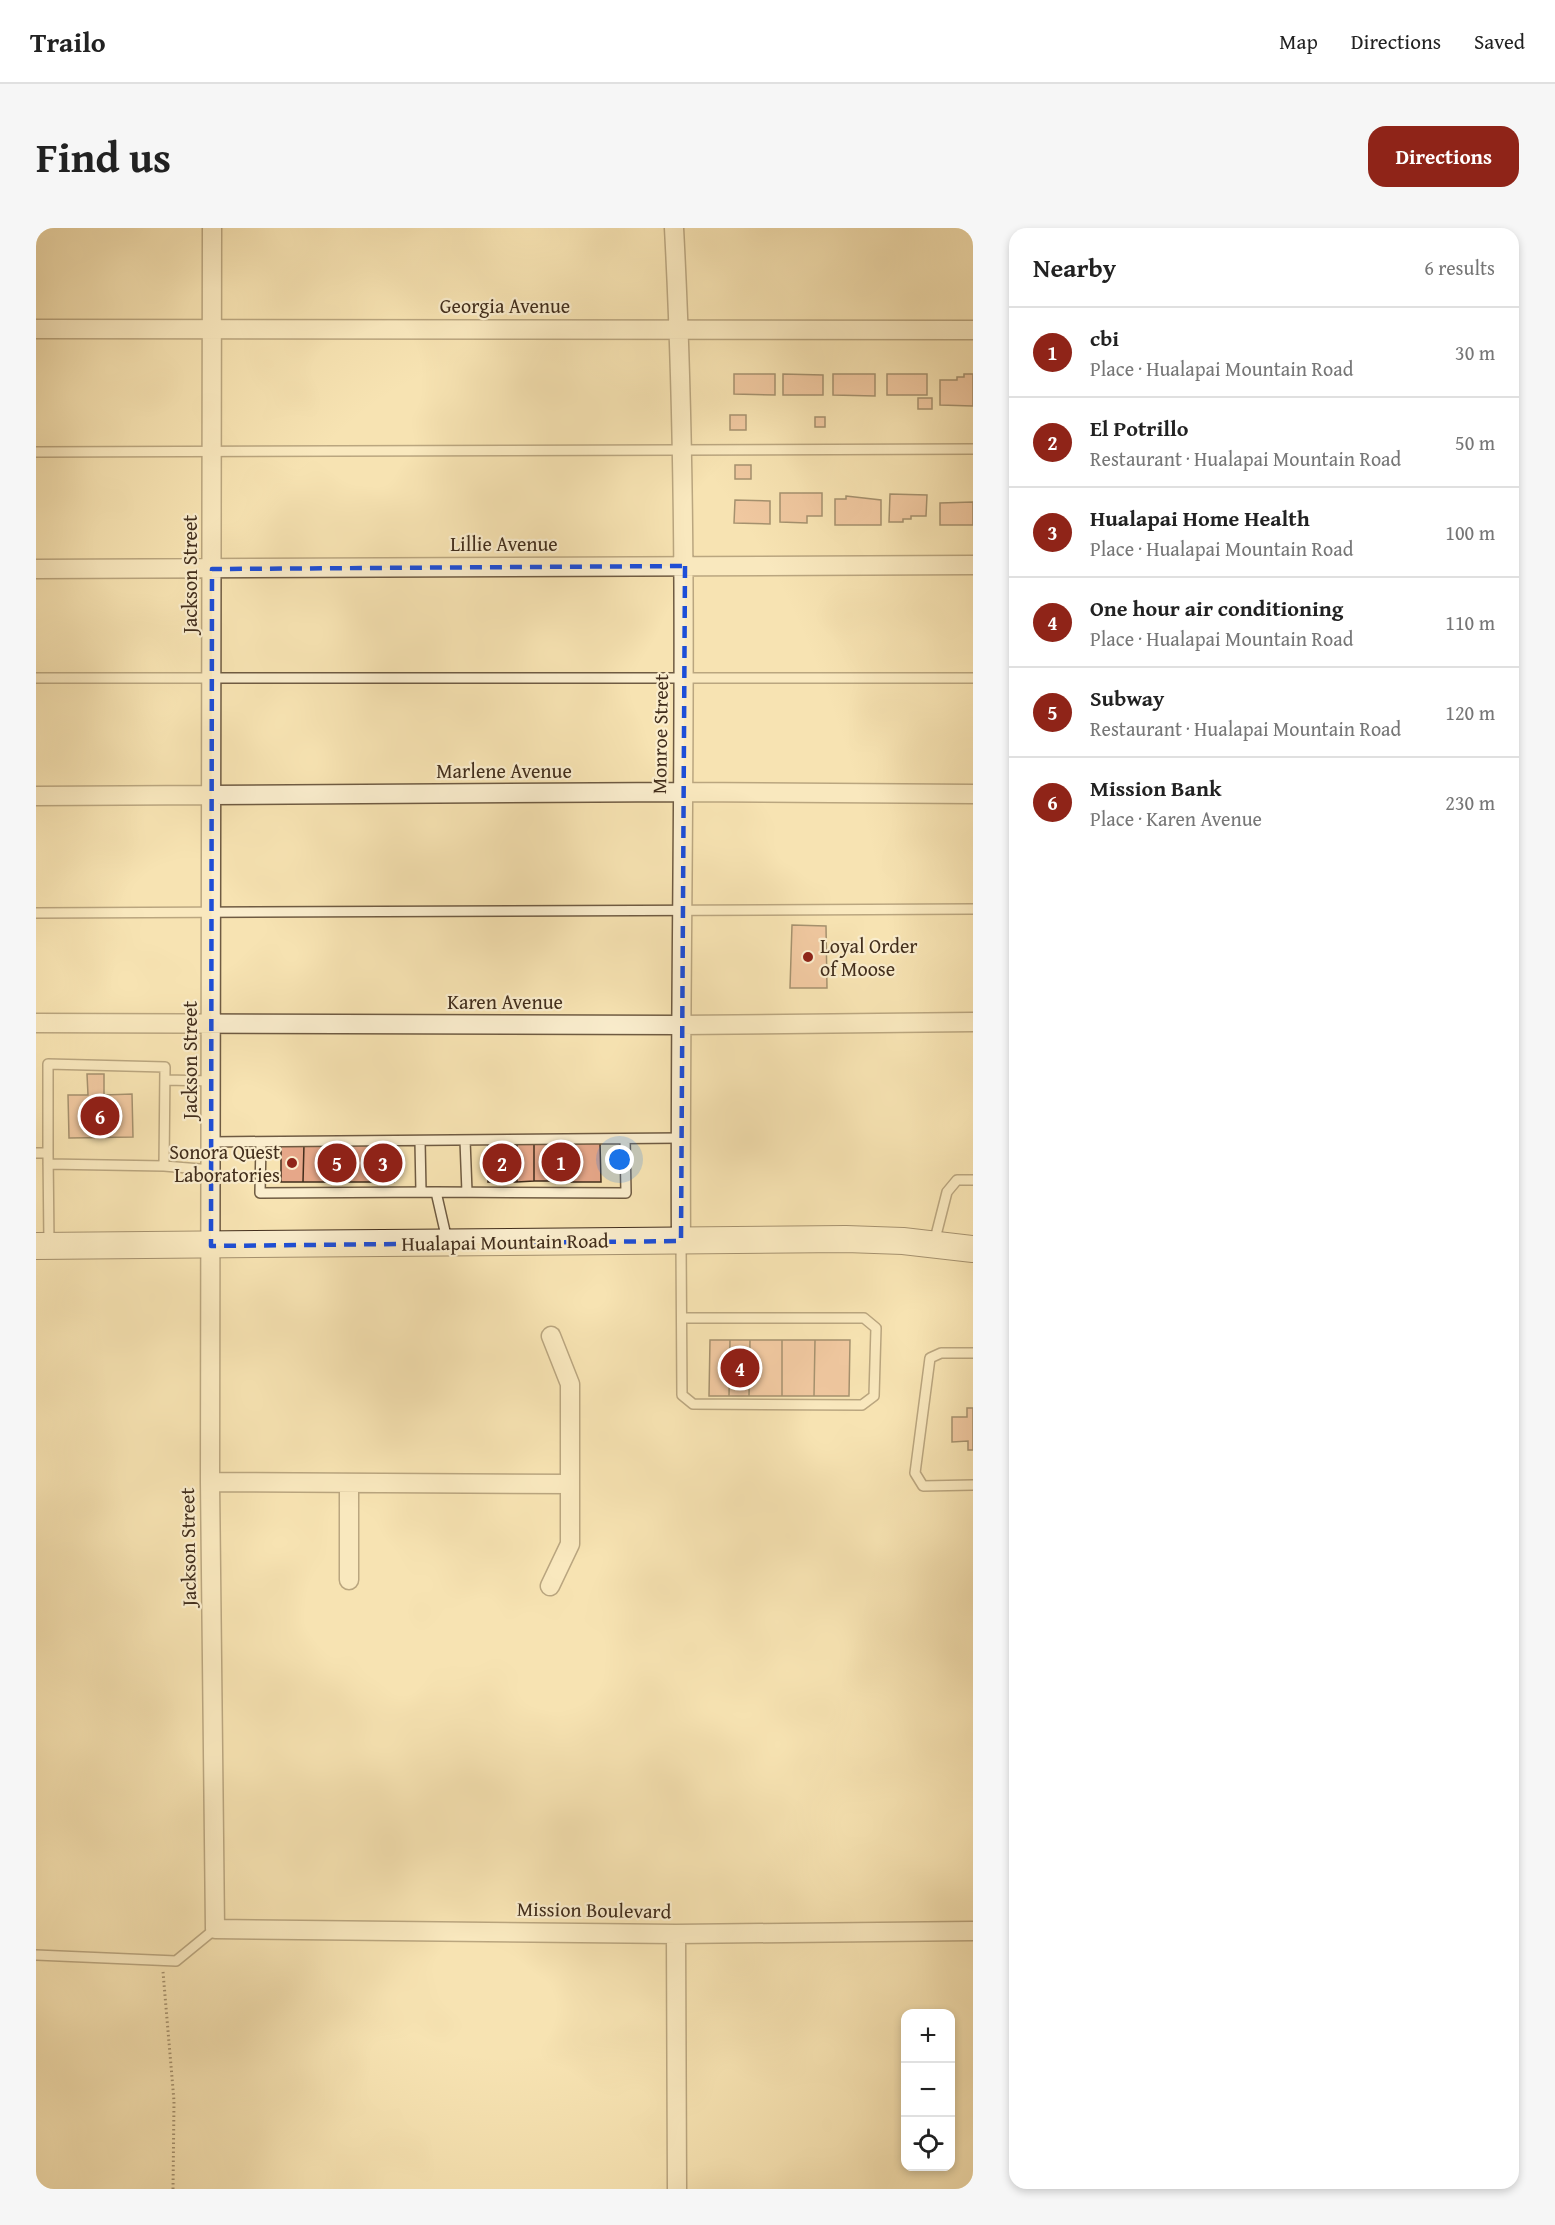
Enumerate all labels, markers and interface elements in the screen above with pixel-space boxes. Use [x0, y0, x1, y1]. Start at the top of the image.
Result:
text: Trailo [30, 21, 106, 62]
text: Map [1279, 26, 1318, 57]
text: Directions [1351, 26, 1441, 57]
text: Saved [1474, 26, 1525, 57]
text: Find us [36, 126, 171, 187]
button: Directions [1368, 126, 1519, 187]
text: Nearby [1033, 248, 1116, 287]
text: 6 results [1424, 253, 1495, 282]
street label: Georgia Avenue [440, 291, 570, 320]
text: cbi [1090, 322, 1119, 354]
text: 1 [1047, 338, 1058, 367]
text: 30 m [1455, 338, 1495, 367]
text: Place · Hualapai Mountain Road [1090, 354, 1353, 383]
text: El Potrillo [1090, 412, 1189, 444]
text: 2 [1047, 428, 1058, 457]
text: 50 m [1455, 428, 1495, 457]
text: Restaurant · Hualapai Mountain Road [1090, 444, 1401, 473]
text: Hualapai Home Health [1090, 502, 1310, 534]
street label: Jackson Street [175, 515, 204, 636]
text: 3 [1047, 518, 1058, 547]
text: 100 m [1445, 518, 1495, 547]
street label: Lillie Avenue [450, 529, 558, 558]
text: Place · Hualapai Mountain Road [1090, 534, 1353, 563]
text: One hour air conditioning [1090, 592, 1343, 624]
text: 4 [1047, 608, 1058, 637]
text: 110 m [1445, 608, 1495, 637]
text: Place · Hualapai Mountain Road [1090, 624, 1353, 653]
street label: Monroe Street [644, 674, 675, 794]
text: Subway [1090, 682, 1164, 714]
text: 5 [1047, 698, 1058, 727]
text: 120 m [1445, 698, 1495, 727]
text: Restaurant · Hualapai Mountain Road [1090, 714, 1401, 743]
street label: Marlene Avenue [436, 756, 572, 785]
text: Mission Bank [1090, 772, 1221, 804]
text: 6 [1047, 788, 1058, 817]
text: 230 m [1445, 788, 1495, 817]
text: Place · Karen Avenue [1090, 804, 1262, 833]
place label: Loyal Order of Moose [820, 931, 918, 983]
marker: Loyal Order of Moose [801, 950, 815, 964]
street label: Karen Avenue [447, 987, 563, 1016]
street label: Jackson Street [175, 1001, 204, 1122]
pin: 6 [80, 1094, 120, 1138]
place label: Sonora Quest Laboratories [169, 1137, 280, 1189]
pin: 5 [318, 1140, 356, 1186]
pin: 3 [364, 1140, 402, 1186]
pin: 2 [482, 1140, 522, 1186]
pin: 1 [542, 1140, 580, 1184]
your location [605, 1145, 634, 1174]
marker: Sonora Quest Laboratories [285, 1156, 299, 1170]
street label: Hualapai Mountain Road [401, 1225, 609, 1258]
pin: 4 [720, 1346, 760, 1390]
street label: Jackson Street [172, 1487, 203, 1610]
street label: Mission Boulevard [517, 1894, 672, 1925]
map controls [901, 2009, 955, 2171]
button: + [901, 2009, 955, 2063]
button: − [901, 2063, 955, 2117]
button: locate [901, 2117, 955, 2171]

